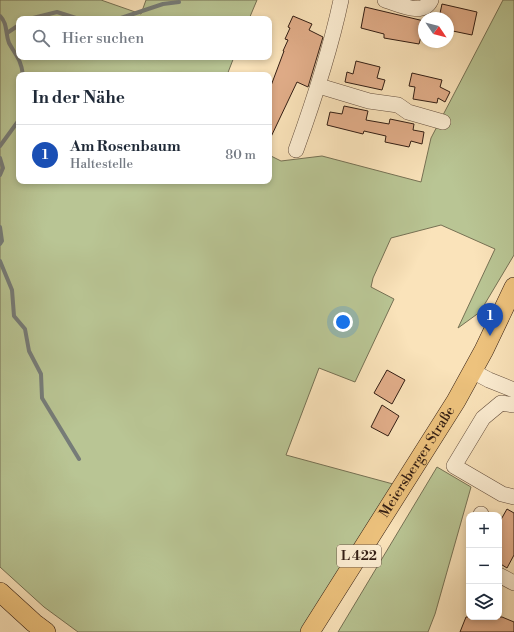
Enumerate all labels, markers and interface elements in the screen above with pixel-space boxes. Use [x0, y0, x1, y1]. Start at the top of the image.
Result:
north arrow [418, 12, 454, 48]
search box [16, 16, 272, 60]
icon: search [30, 27, 52, 49]
text: Hier suchen [62, 29, 144, 48]
text: In der Nähe [32, 87, 125, 109]
text: Am Rosenbaum [70, 137, 181, 156]
text: 1 [42, 147, 48, 163]
text: 80 m [225, 147, 256, 163]
text: Haltestelle [70, 156, 133, 172]
pin: 1 [477, 303, 503, 336]
your location [333, 312, 353, 332]
street label: Meiersberger Straße [375, 403, 459, 521]
map controls [466, 512, 502, 620]
button: + [466, 512, 502, 548]
road number: L 422 [337, 545, 381, 567]
button: − [466, 548, 502, 584]
button: layers [466, 584, 502, 620]

